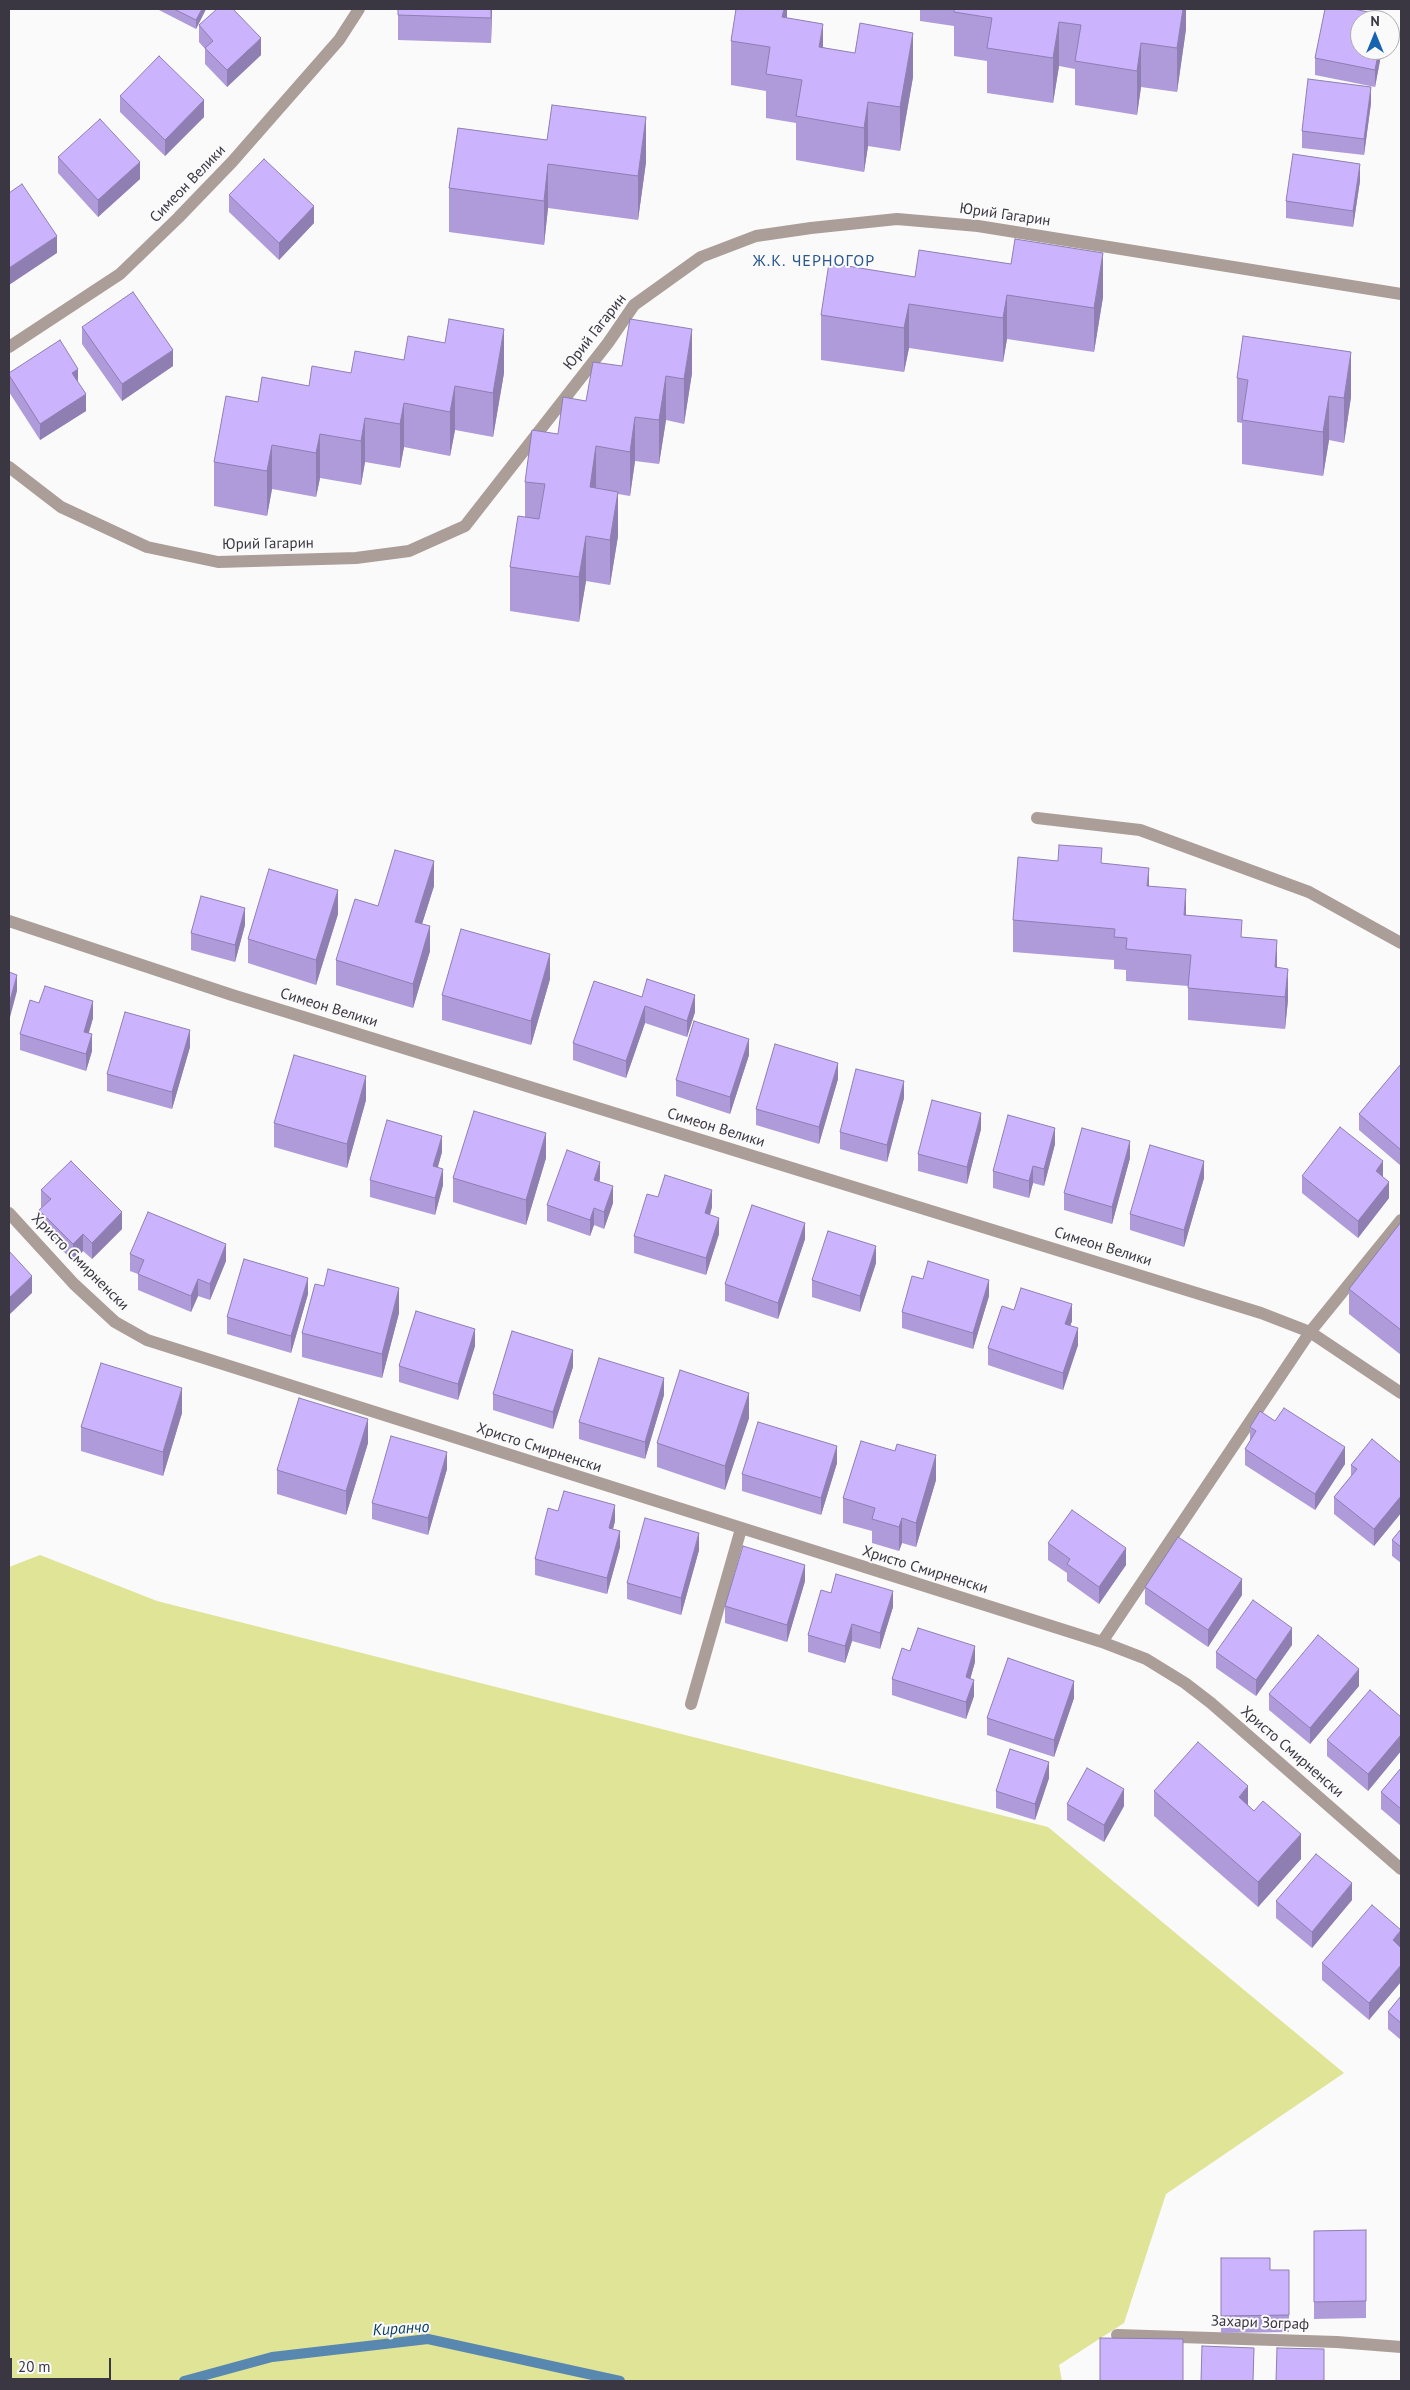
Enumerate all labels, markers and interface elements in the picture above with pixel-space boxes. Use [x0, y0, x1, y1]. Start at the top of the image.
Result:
north arrow [1350, 10, 1400, 60]
text: N [1370, 12, 1380, 30]
street label: Симеон Велики [146, 141, 230, 227]
street label: Юрий Гагарин [958, 200, 1052, 230]
district label: Ж.К. ЧЕРНОГОР [751, 251, 877, 271]
street label: Юрий Гагарин [560, 290, 630, 374]
street label: Юрий Гагарин [222, 534, 314, 554]
street label: Симеон Велики [278, 985, 380, 1031]
street label: Симеон Велики [665, 1105, 767, 1151]
street label: Христо Смирненски [28, 1210, 132, 1314]
street label: Симеон Велики [1052, 1224, 1154, 1270]
street label: Христо Смирненски [474, 1419, 604, 1477]
street label: Христо Смирненски [860, 1542, 990, 1598]
street label: Христо Смирненски [1237, 1702, 1347, 1802]
street label: Захари Зограф [1210, 2312, 1310, 2334]
water label: Киранчо [372, 2317, 430, 2341]
scale bar [12, 2348, 114, 2380]
text: 20 m [18, 2357, 51, 2376]

